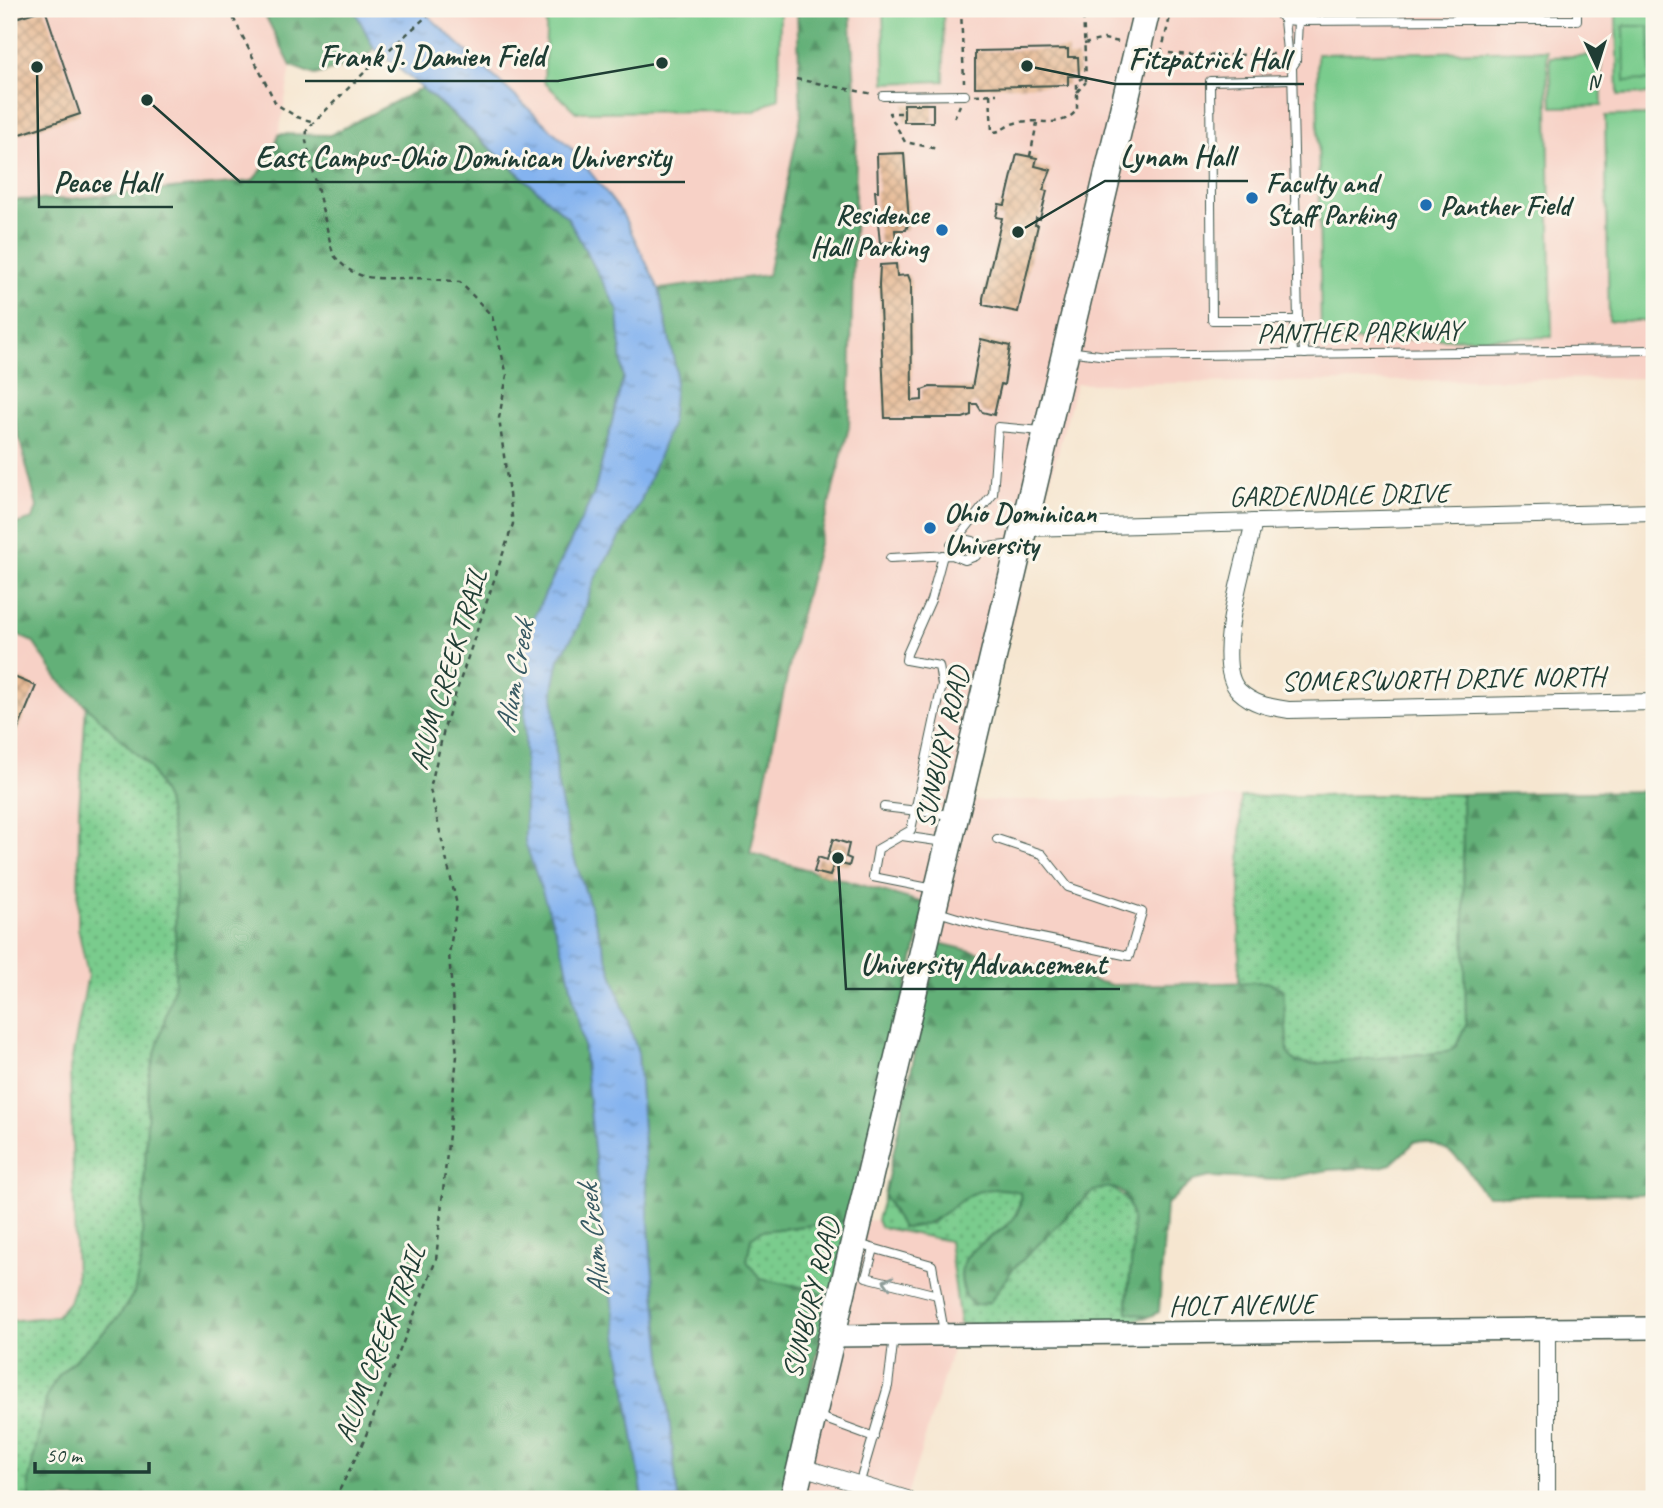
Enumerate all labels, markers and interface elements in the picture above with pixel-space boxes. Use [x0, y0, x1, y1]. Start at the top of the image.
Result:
callout: Frank J. Damien Field [305, 30, 558, 81]
north arrow [1562, 32, 1632, 102]
callout: Fitzpatrick Hall [1115, 33, 1304, 84]
text: Frank J. Damien Field [319, 37, 550, 75]
text: Fitzpatrick Hall [1128, 40, 1295, 78]
text: N [1588, 70, 1605, 95]
callout: Lynam Hall [1105, 130, 1248, 181]
callout: East Campus-Ohio Dominican University [240, 131, 685, 182]
text: Lynam Hall [1120, 137, 1240, 175]
text: East Campus-Ohio Dominican University [255, 138, 674, 177]
callout: Peace Hall [39, 156, 173, 207]
text: Peace Hall [53, 163, 164, 201]
place label: Faculty and Staff Parking [1266, 165, 1398, 232]
place label: Panther Field [1440, 188, 1575, 223]
marker: Faculty and Staff Parking [1244, 190, 1260, 206]
place label: Residence Hall Parking [811, 197, 931, 264]
marker: Panther Field [1418, 197, 1434, 213]
marker: Residence Hall Parking [934, 222, 950, 238]
street label: PANTHER PARKWAY [1257, 312, 1467, 351]
street label: GARDENDALE DRIVE [1229, 475, 1453, 514]
place label: Ohio Dominican University [944, 495, 1098, 562]
marker: Ohio Dominican University [922, 520, 938, 536]
street label: ALUM CREEK TRAIL [400, 565, 495, 774]
water label: Alum Creek [486, 613, 543, 736]
street label: SOMERSWORTH DRIVE NORTH [1281, 658, 1609, 699]
street label: SUNBURY ROAD [906, 661, 978, 831]
callout: University Advancement [846, 938, 1120, 989]
text: University Advancement [860, 945, 1109, 983]
water label: Alum Creek [568, 1178, 618, 1299]
street label: SUNBURY ROAD [774, 1212, 848, 1382]
street label: ALUM CREEK TRAIL [326, 1240, 433, 1447]
one-way arrow [882, 1276, 894, 1290]
street label: HOLT AVENUE [1169, 1286, 1319, 1323]
scale bar [35, 1431, 149, 1475]
text: 50 m [46, 1442, 84, 1468]

